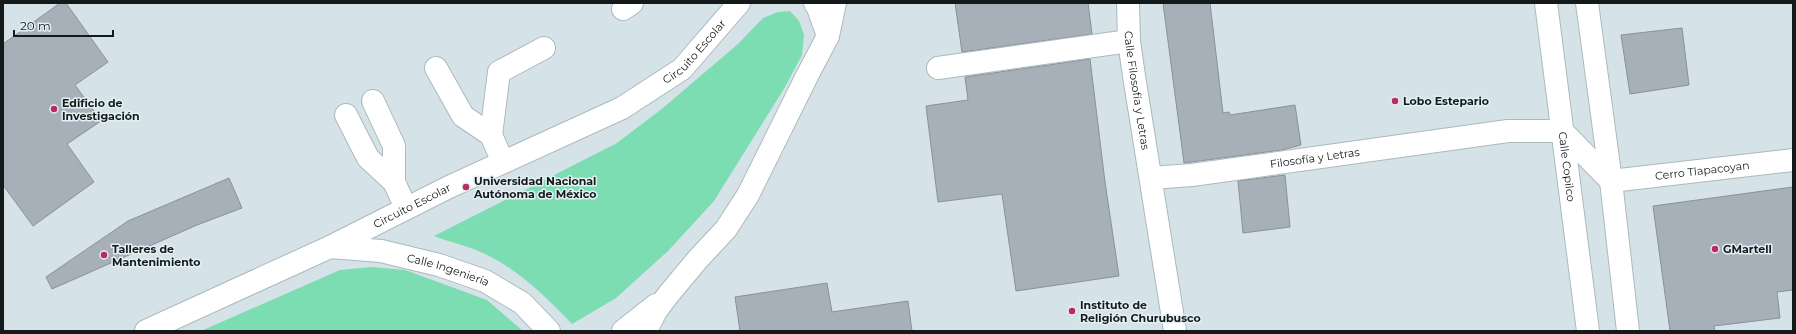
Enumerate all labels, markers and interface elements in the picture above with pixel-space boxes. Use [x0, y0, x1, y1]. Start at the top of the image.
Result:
scale bar [14, 12, 113, 38]
street label: Circuito Escolar [660, 17, 729, 87]
text: 20 m [20, 18, 51, 33]
street label: Calle Filosofía y Letras [1122, 31, 1153, 151]
place label: Lobo Estepario [1403, 94, 1489, 108]
place label: Edificio de Investigación [62, 96, 140, 123]
marker: Lobo Estepario [1390, 96, 1400, 106]
marker: Edificio de Investigación [49, 104, 59, 114]
street label: Calle Copilco [1556, 131, 1578, 203]
street label: Filosofía y Letras [1269, 145, 1361, 171]
street label: Cerro Tlapacoyan [1654, 158, 1750, 183]
place label: Universidad Nacional Autónoma de México [473, 174, 596, 201]
street label: Circuito Escolar [371, 180, 453, 231]
marker: Universidad Nacional Autónoma de México [461, 182, 471, 192]
place label: Talleres de Mantenimiento [112, 242, 201, 269]
place label: GMartell [1723, 242, 1772, 256]
marker: GMartell [1710, 244, 1720, 254]
marker: Talleres de Mantenimiento [99, 250, 109, 260]
street label: Calle Ingeniería [406, 251, 492, 289]
place label: Instituto de Religión Churubusco [1080, 298, 1201, 325]
marker: Instituto de Religión Churubusco [1067, 306, 1077, 316]

